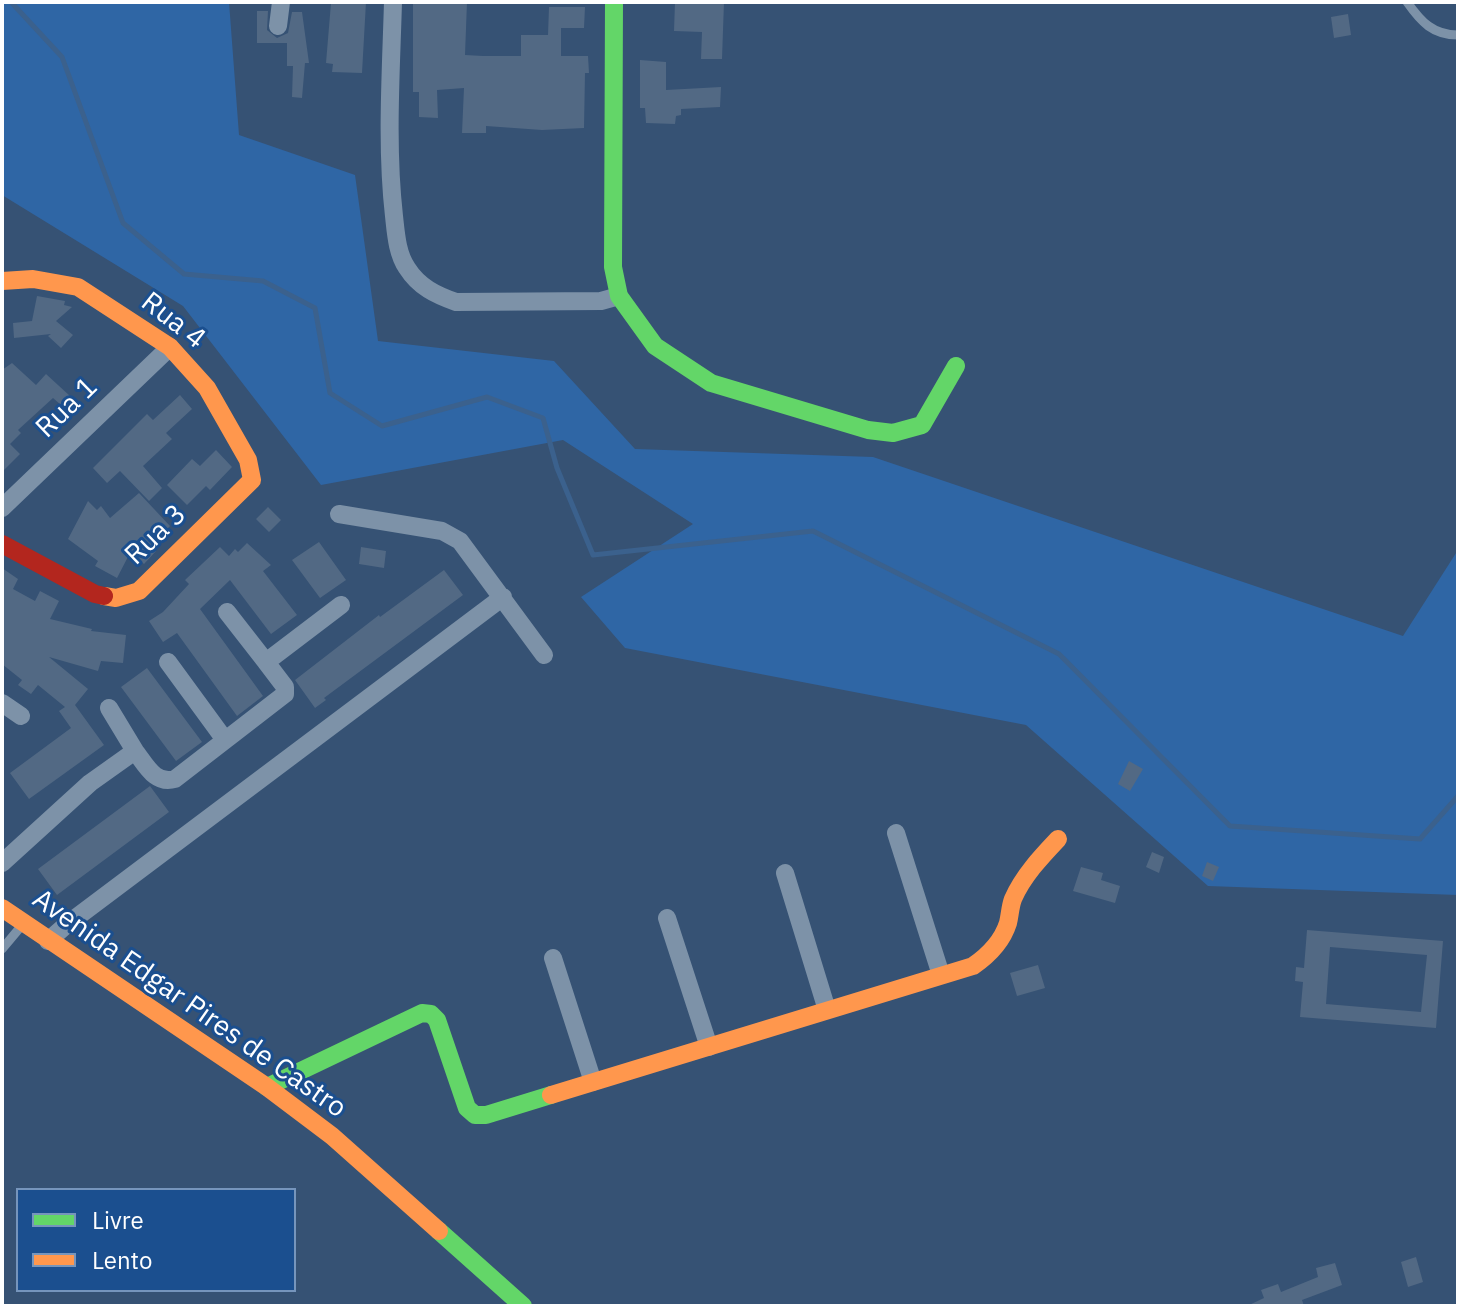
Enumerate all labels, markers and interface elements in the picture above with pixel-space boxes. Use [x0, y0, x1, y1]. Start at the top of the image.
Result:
street label: Rua 4 [134, 286, 212, 356]
street label: Rua 1 [29, 371, 105, 445]
street label: Rua 3 [118, 498, 194, 572]
street label: Avenida Edgar Pires de Castro [26, 883, 352, 1125]
legend [16, 1188, 296, 1292]
text: Livre [92, 1204, 144, 1236]
text: Lento [92, 1244, 152, 1276]

